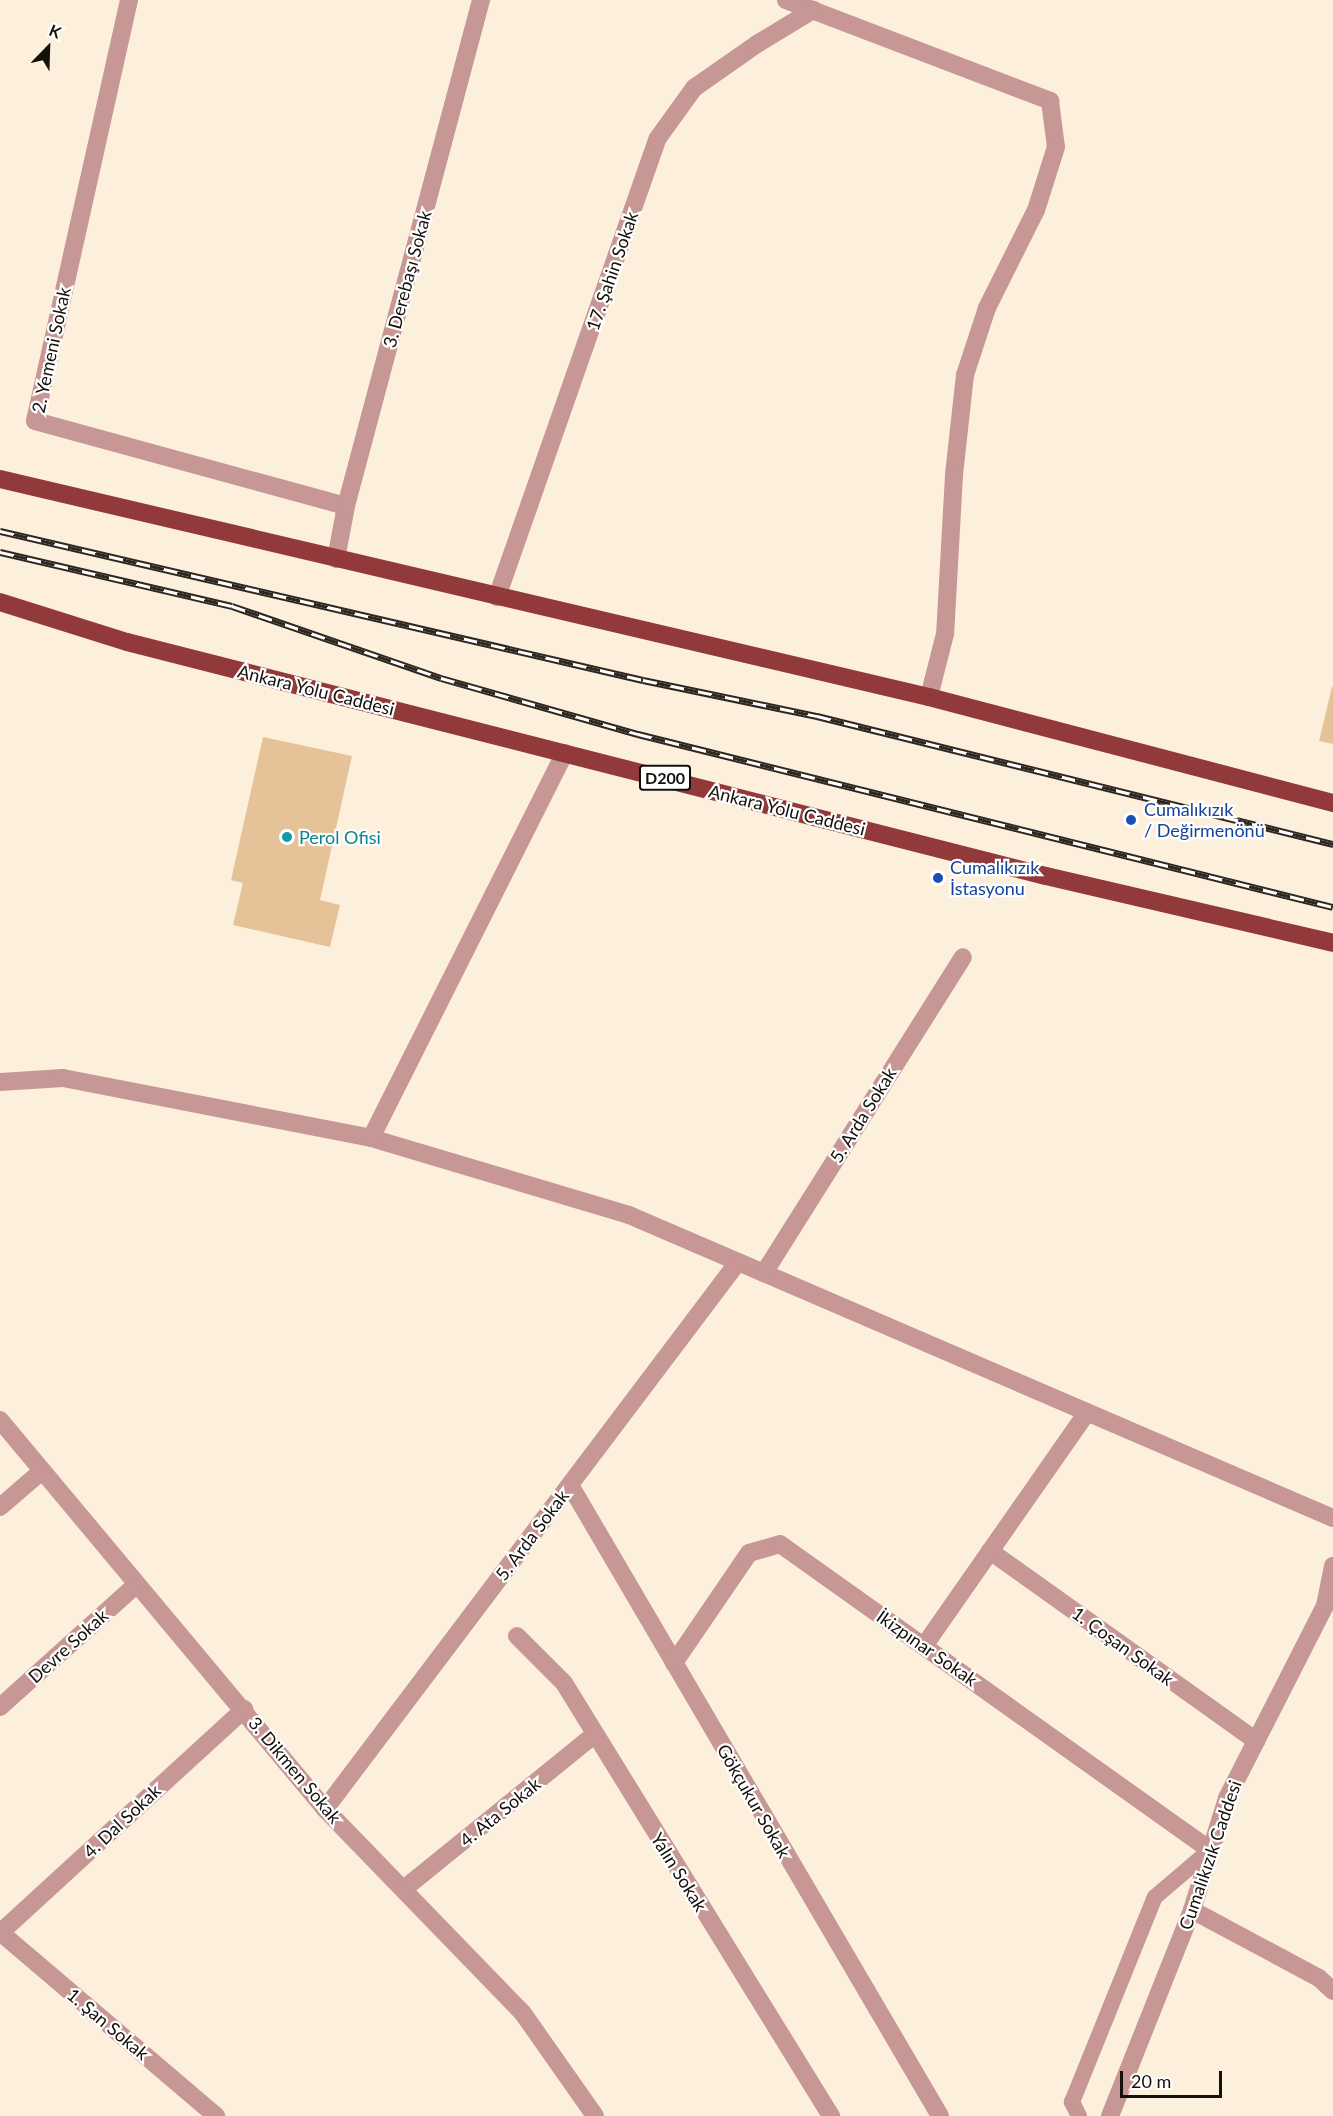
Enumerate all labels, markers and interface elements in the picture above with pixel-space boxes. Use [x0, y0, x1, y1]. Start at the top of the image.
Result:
north arrow [18, 18, 78, 78]
text: K [46, 20, 64, 42]
street label: 3. Derebaşı Sokak [378, 208, 436, 350]
street label: 17. Şahin Sokak [582, 209, 642, 333]
street label: 2. Yemeni Sokak [27, 285, 75, 415]
street label: Ankara Yolu Caddesi [235, 660, 397, 720]
road number: D200 [638, 765, 692, 791]
street label: Ankara Yolu Caddesi [706, 780, 868, 840]
place label: Cumalıkızık / Değirmenönü [1144, 799, 1265, 842]
marker: Cumalıkızık / Değirmenönü [1122, 811, 1140, 829]
place label: Perol Ofisi [299, 826, 381, 848]
marker: Perol Ofisi [280, 830, 294, 844]
place label: Cumalıkızık İstasyonu [950, 857, 1039, 900]
marker: Cumalıkızık İstasyonu [931, 871, 945, 885]
street label: 5. Arda Sokak [825, 1063, 901, 1167]
street label: 5. Arda Sokak [491, 1485, 573, 1585]
street label: 1. Çoşan Sokak [1068, 1602, 1178, 1690]
street label: Devre Sokak [24, 1605, 112, 1687]
street label: İkizpınar Sokak [872, 1605, 982, 1691]
street label: 3. Dikmen Sokak [244, 1712, 346, 1828]
street label: Gökçukur Sokak [713, 1740, 795, 1862]
street label: 4. Ata Sokak [455, 1773, 545, 1851]
street label: Cumalıkızık Caddesi [1174, 1777, 1246, 1933]
street label: 4. Dal Sokak [79, 1780, 165, 1862]
street label: Yalın Sokak [646, 1829, 712, 1915]
street label: 1. Şan Sokak [63, 1984, 153, 2064]
scale bar [1123, 2059, 1225, 2097]
text: 20 m [1131, 2070, 1171, 2092]

